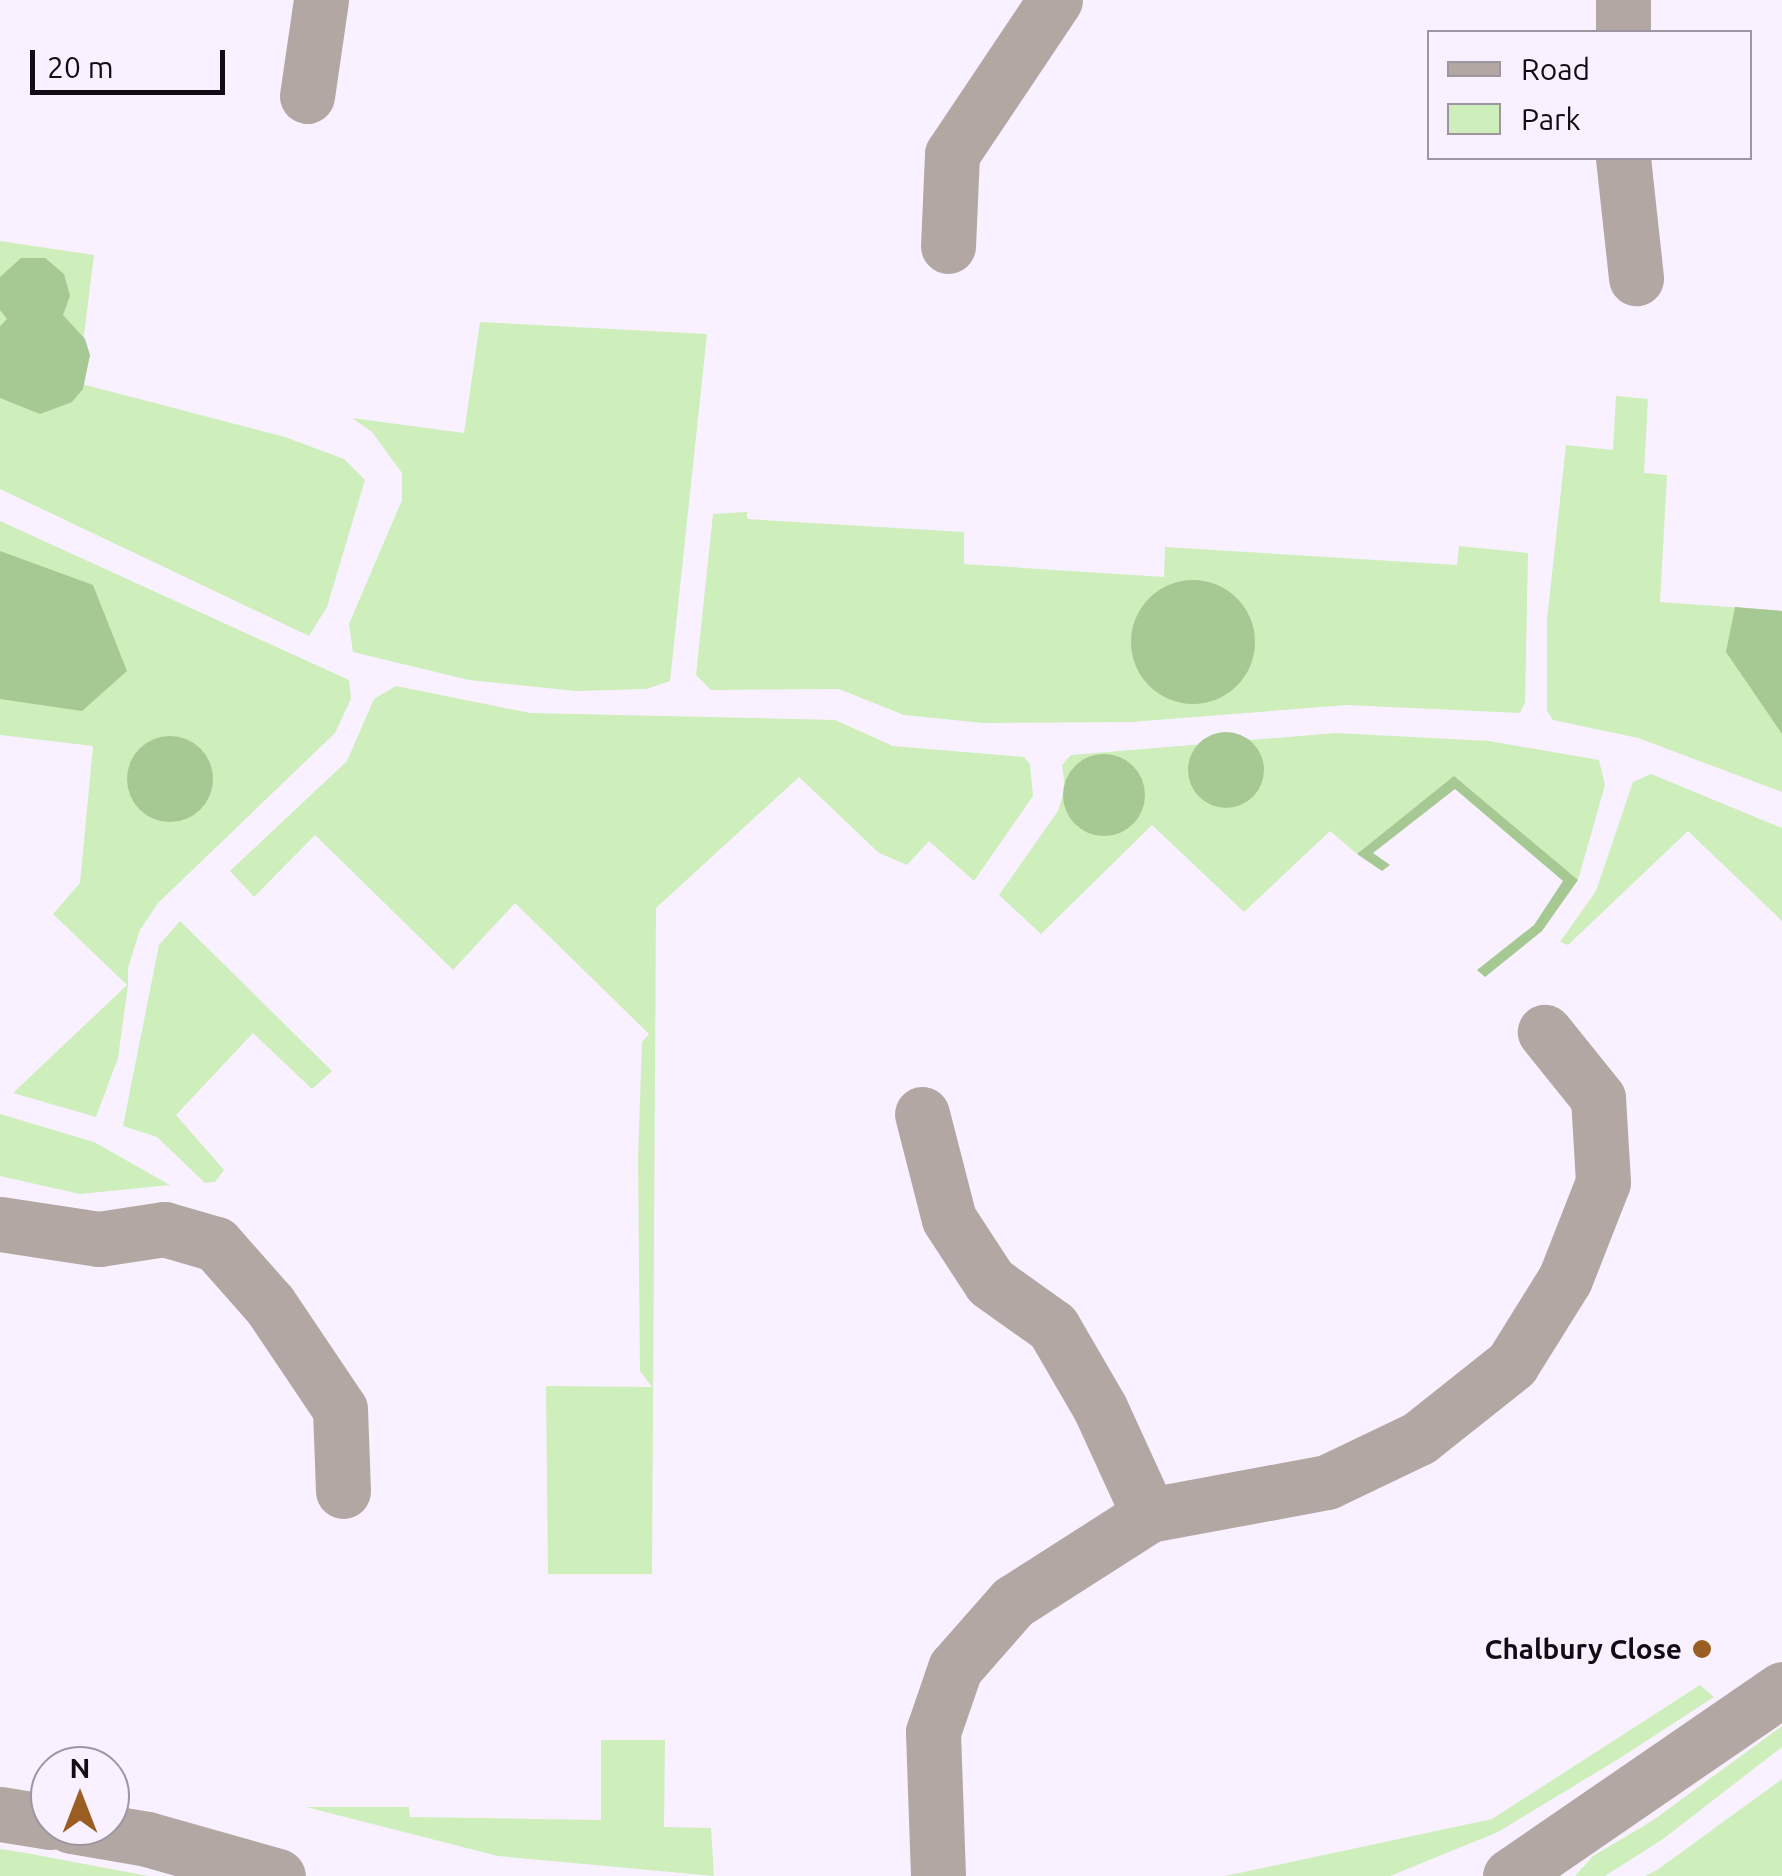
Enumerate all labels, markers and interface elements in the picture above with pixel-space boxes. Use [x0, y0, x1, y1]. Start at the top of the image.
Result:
scale bar [35, 30, 230, 92]
legend [1427, 30, 1752, 160]
text: 20 m [47, 50, 114, 84]
text: Road [1521, 52, 1590, 86]
text: Park [1521, 102, 1581, 136]
place label: Chalbury Close [1484, 1632, 1682, 1666]
marker: Chalbury Close [1691, 1638, 1713, 1660]
north arrow [30, 1746, 130, 1846]
text: N [70, 1752, 90, 1783]

